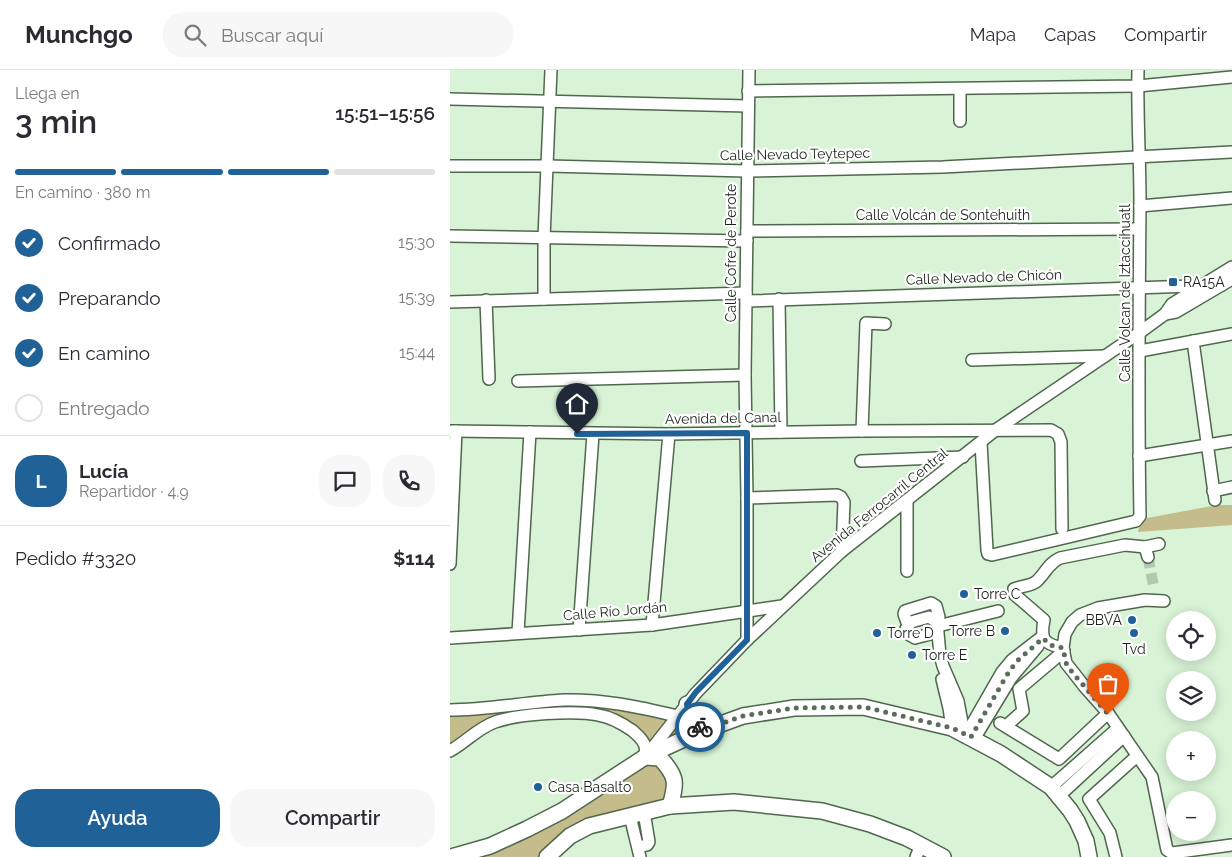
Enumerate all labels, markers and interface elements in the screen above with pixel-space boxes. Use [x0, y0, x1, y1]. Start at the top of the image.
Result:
search box [163, 12, 513, 57]
text: Munchgo [25, 20, 133, 49]
icon: search [181, 21, 209, 49]
text: Buscar aquí [221, 24, 323, 46]
text: Mapa [970, 24, 1016, 45]
text: Capas [1044, 24, 1096, 45]
text: Compartir [1124, 24, 1207, 45]
text: Llega en [15, 84, 79, 103]
text: 15:51–15:56 [335, 102, 435, 124]
text: 3 min [15, 103, 97, 140]
street label: Calle Nevado Teytepec [720, 145, 871, 163]
text: En camino · 380 m [15, 183, 150, 202]
street label: Calle Cofre de Perote [723, 184, 739, 322]
street label: Calle Volcan de Iztaccíhuatl [1117, 204, 1133, 382]
street label: Calle Volcán de Sontehuith [856, 207, 1030, 223]
icon: check [15, 229, 43, 257]
text: Confirmado [58, 232, 161, 254]
text: 15:30 [398, 233, 435, 252]
street label: Calle Nevado de Chicón [906, 266, 1062, 288]
place label: RA15A [1183, 274, 1225, 290]
marker: RA15A [1167, 276, 1179, 288]
icon: check [15, 284, 43, 312]
text: Preparando [58, 287, 161, 309]
text: 15:39 [399, 288, 435, 307]
icon: check [15, 339, 43, 367]
text: En camino [58, 342, 150, 364]
text: 15:44 [399, 343, 435, 362]
pin [556, 383, 598, 434]
icon: home [563, 390, 591, 418]
text: Entregado [58, 397, 150, 419]
street label: Avenida del Canal [665, 409, 781, 427]
street label: Avenida Ferrocarril Central [807, 445, 951, 565]
button: chat [319, 455, 371, 507]
button: phone [383, 455, 435, 507]
text: Lucía [79, 460, 128, 482]
text: L [35, 470, 47, 492]
text: Repartidor · 4.9 [79, 482, 189, 501]
text: Pedido #3320 [15, 547, 136, 569]
text: $114 [393, 547, 435, 569]
place label: Torre C [974, 586, 1021, 602]
marker: Torre C [958, 588, 970, 600]
street label: Calle Río Jordán [562, 598, 668, 624]
map controls [1166, 611, 1216, 841]
button: locate [1166, 611, 1216, 661]
place label: BBVA [1085, 612, 1123, 628]
marker: BBVA [1126, 614, 1138, 626]
place label: Torre B [949, 623, 995, 639]
place label: Torre D [887, 625, 934, 641]
marker: Torre B [999, 625, 1011, 637]
marker: Torre D [871, 627, 883, 639]
marker: Tvd [1128, 627, 1140, 639]
place label: Tvd [1122, 641, 1146, 657]
place label: Torre E [922, 647, 967, 663]
marker: Torre E [906, 649, 918, 661]
pin [1087, 663, 1129, 714]
icon: bag [1094, 670, 1122, 698]
button: layers [1166, 671, 1216, 721]
courier [675, 702, 725, 752]
icon: bike [686, 713, 714, 741]
button: + [1166, 731, 1216, 781]
place label: Casa Basalto [548, 779, 631, 795]
marker: Casa Basalto [532, 781, 544, 793]
button: Ayuda [15, 789, 220, 847]
button: Compartir [230, 789, 435, 847]
button: − [1166, 791, 1216, 841]

